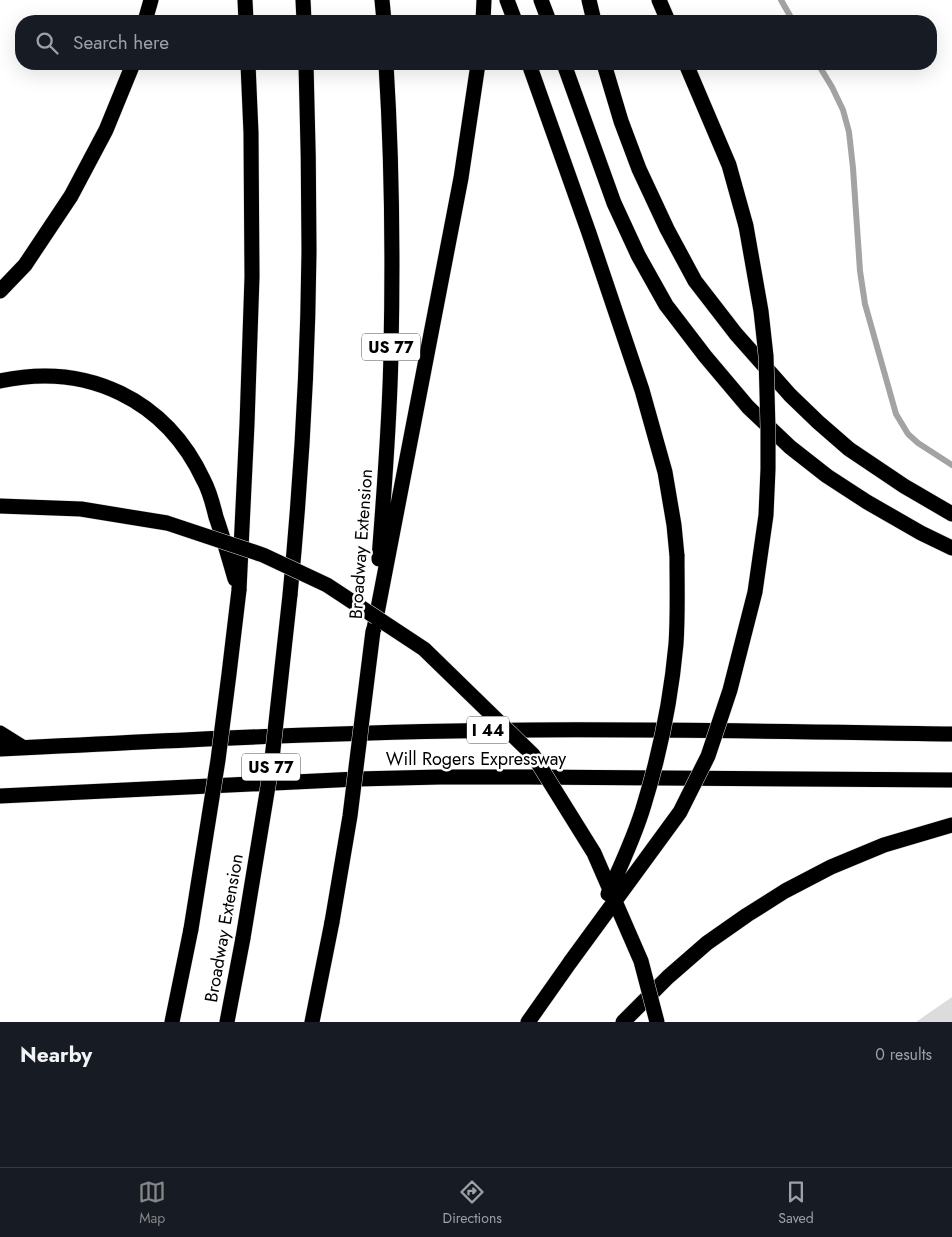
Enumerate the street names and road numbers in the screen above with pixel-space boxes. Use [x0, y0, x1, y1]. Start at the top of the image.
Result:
road number: US 77 [362, 334, 420, 361]
street label: Broadway Extension [343, 468, 379, 620]
road number: I 44 [467, 716, 509, 744]
street label: Will Rogers Expressway [386, 746, 566, 772]
road number: US 77 [242, 754, 300, 780]
street label: Broadway Extension [198, 852, 250, 1004]

